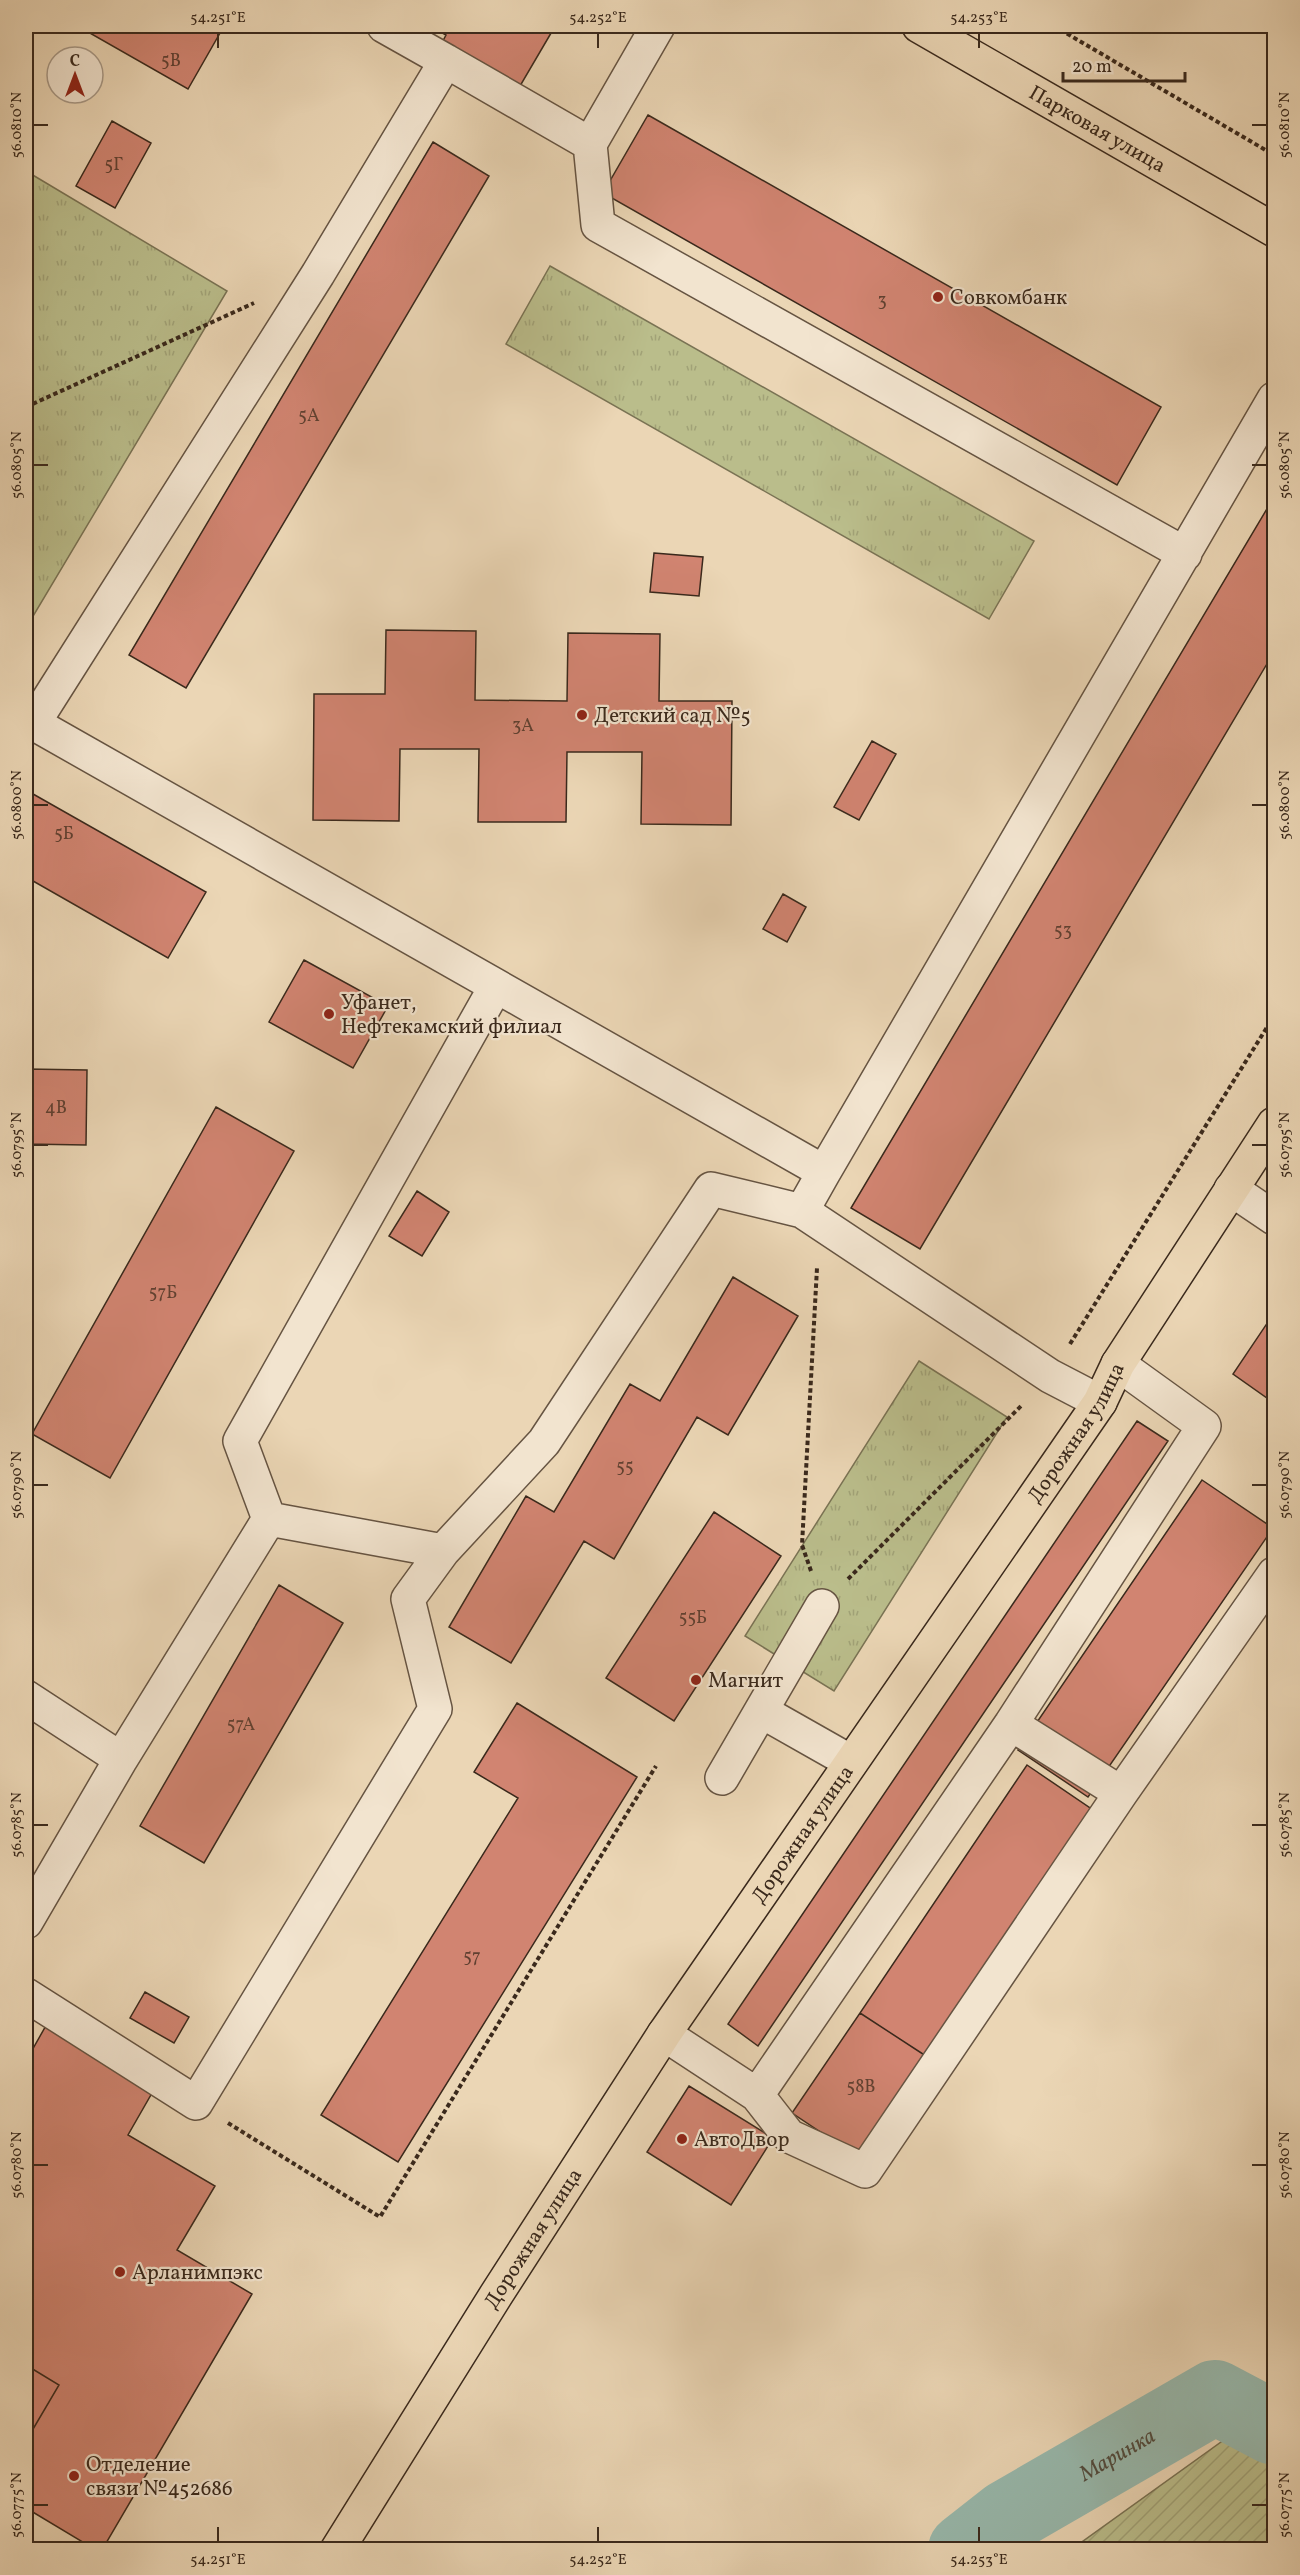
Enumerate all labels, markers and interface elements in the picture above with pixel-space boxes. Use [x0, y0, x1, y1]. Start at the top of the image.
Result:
text: 54.251°E [190, 8, 246, 29]
text: 54.252°E [569, 8, 627, 29]
text: 54.253°E [950, 8, 1008, 29]
north arrow [45, 45, 105, 105]
scale bar [1063, 45, 1184, 83]
house number: 5В [161, 49, 181, 74]
text: С [70, 51, 80, 73]
text: 20 m [1072, 55, 1112, 80]
street label: Парковая улица [1023, 79, 1171, 181]
text: 56.0810°N [7, 92, 28, 158]
text: 56.0810°N [1275, 92, 1296, 158]
house number: 5Г [105, 153, 123, 178]
place label: Совкомбанк [950, 284, 1067, 313]
house number: 3 [877, 289, 887, 314]
marker: Совкомбанк [931, 290, 945, 304]
house number: 5А [298, 404, 320, 429]
text: 56.0805°N [7, 431, 28, 499]
text: 56.0805°N [1275, 431, 1296, 499]
place label: Детский сад №5 [594, 702, 751, 731]
marker: Детский сад №5 [575, 708, 589, 722]
house number: 3А [512, 714, 534, 739]
text: 56.0800°N [7, 770, 28, 840]
text: 56.0800°N [1275, 770, 1296, 840]
house number: 5Б [54, 822, 74, 847]
house number: 53 [1054, 919, 1072, 944]
place label: Уфанет, Нефтекамский филиал [341, 989, 562, 1042]
marker: Уфанет, Нефтекамский филиал [322, 1007, 336, 1021]
house number: 4В [45, 1096, 67, 1121]
text: 56.0795°N [7, 1112, 28, 1178]
text: 56.0795°N [1275, 1112, 1296, 1178]
house number: 57Б [149, 1281, 177, 1306]
street label: Дорожная улица [1021, 1358, 1133, 1510]
text: 56.0790°N [7, 1451, 28, 1519]
text: 56.0790°N [1275, 1451, 1296, 1519]
house number: 55 [616, 1455, 634, 1480]
house number: 55Б [679, 1606, 707, 1631]
place label: Магнит [708, 1667, 784, 1696]
marker: Магнит [689, 1673, 703, 1687]
house number: 57А [227, 1713, 255, 1738]
street label: Дорожная улица [745, 1760, 861, 1910]
text: 56.0785°N [7, 1792, 28, 1858]
text: 56.0785°N [1275, 1792, 1296, 1858]
house number: 57 [463, 1945, 481, 1970]
house number: 58В [846, 2075, 876, 2100]
place label: АвтоДвор [694, 2126, 789, 2155]
text: 56.0780°N [7, 2131, 28, 2199]
text: 56.0780°N [1275, 2131, 1296, 2199]
marker: АвтоДвор [675, 2132, 689, 2146]
street label: Дорожная улица [478, 2163, 590, 2315]
place label: Арланимпэкс [132, 2259, 263, 2288]
marker: Арланимпэкс [113, 2265, 127, 2279]
water label: Маринка [1073, 2422, 1162, 2491]
place label: Отделение связи №452686 [86, 2451, 233, 2504]
marker: Отделение связи №452686 [67, 2469, 81, 2483]
text: 56.0775°N [7, 2472, 28, 2538]
text: 56.0775°N [1275, 2472, 1296, 2538]
text: 54.251°E [190, 2550, 246, 2571]
text: 54.252°E [569, 2550, 627, 2571]
text: 54.253°E [950, 2550, 1008, 2571]

